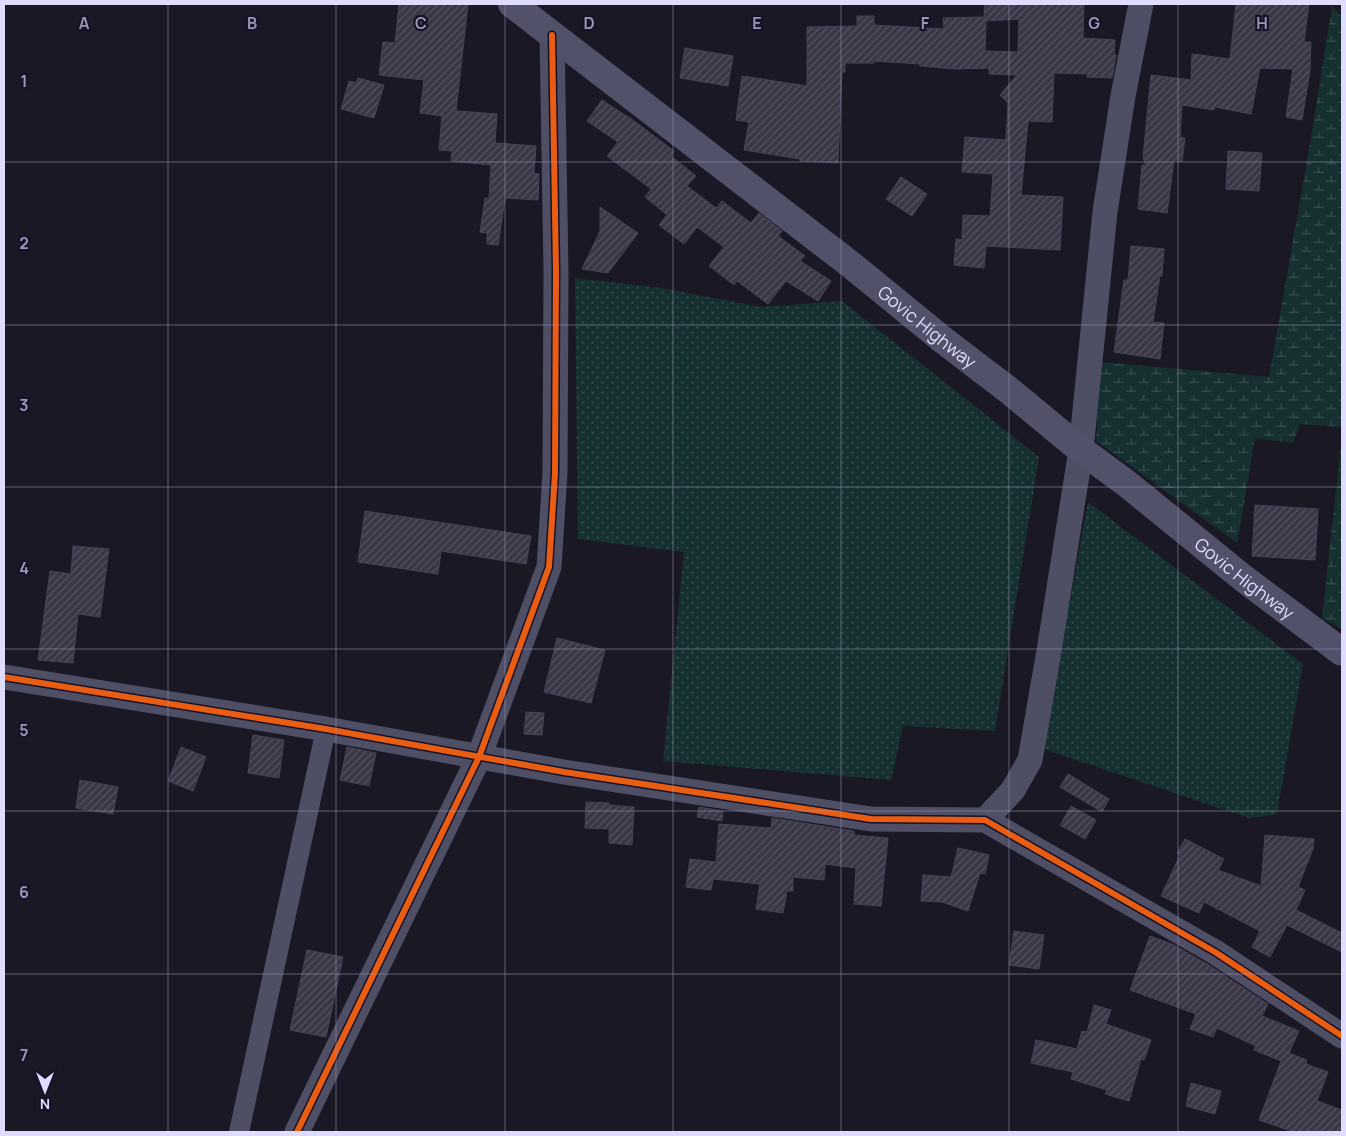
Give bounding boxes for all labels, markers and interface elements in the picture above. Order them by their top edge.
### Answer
text: A [79,12,90,34]
text: B [247,12,257,34]
text: C [415,12,427,34]
text: D [583,12,595,34]
text: E [752,12,762,34]
text: F [921,12,930,34]
text: G [1088,12,1100,34]
text: H [1256,12,1268,34]
text: 1 [20,70,28,92]
text: 2 [19,232,29,254]
street label: Govic Highway [873,280,982,374]
text: 3 [19,394,29,416]
street label: Govic Highway [1190,532,1300,625]
text: 4 [19,557,29,579]
text: 5 [19,719,29,741]
text: 6 [19,881,29,903]
text: 7 [20,1044,28,1066]
north arrow [20,1066,70,1116]
text: N [40,1095,50,1114]

